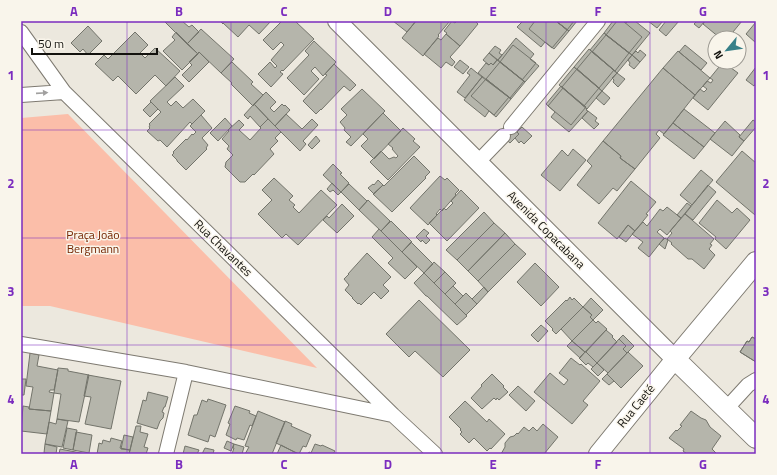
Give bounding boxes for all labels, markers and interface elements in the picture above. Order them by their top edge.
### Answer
text: A [70,1,78,21]
text: B [175,1,183,21]
text: C [280,1,288,21]
text: D [384,1,392,21]
text: E [489,1,497,21]
text: F [595,1,602,21]
text: G [699,1,707,21]
scale bar [32,30,157,56]
north arrow [707,30,747,70]
text: 50 m [38,34,64,53]
text: N [709,48,727,62]
text: 1 [7,65,15,85]
text: 1 [762,65,770,85]
one-way arrow [36,90,48,97]
text: 2 [7,173,15,193]
text: 2 [762,173,770,193]
street label: Avenida Copacabana [503,186,590,273]
street label: Rua Chavantes [190,215,257,281]
park label: Praça João Bergmann [66,225,120,258]
text: 3 [7,281,15,301]
text: 3 [762,281,770,301]
street label: Rua Caeté [612,380,659,432]
text: 4 [7,389,15,409]
text: 4 [762,389,770,409]
text: A [70,454,78,474]
text: B [175,454,183,474]
text: C [280,454,288,474]
text: D [384,454,392,474]
text: E [489,454,497,474]
text: F [595,454,602,474]
text: G [699,454,707,474]

